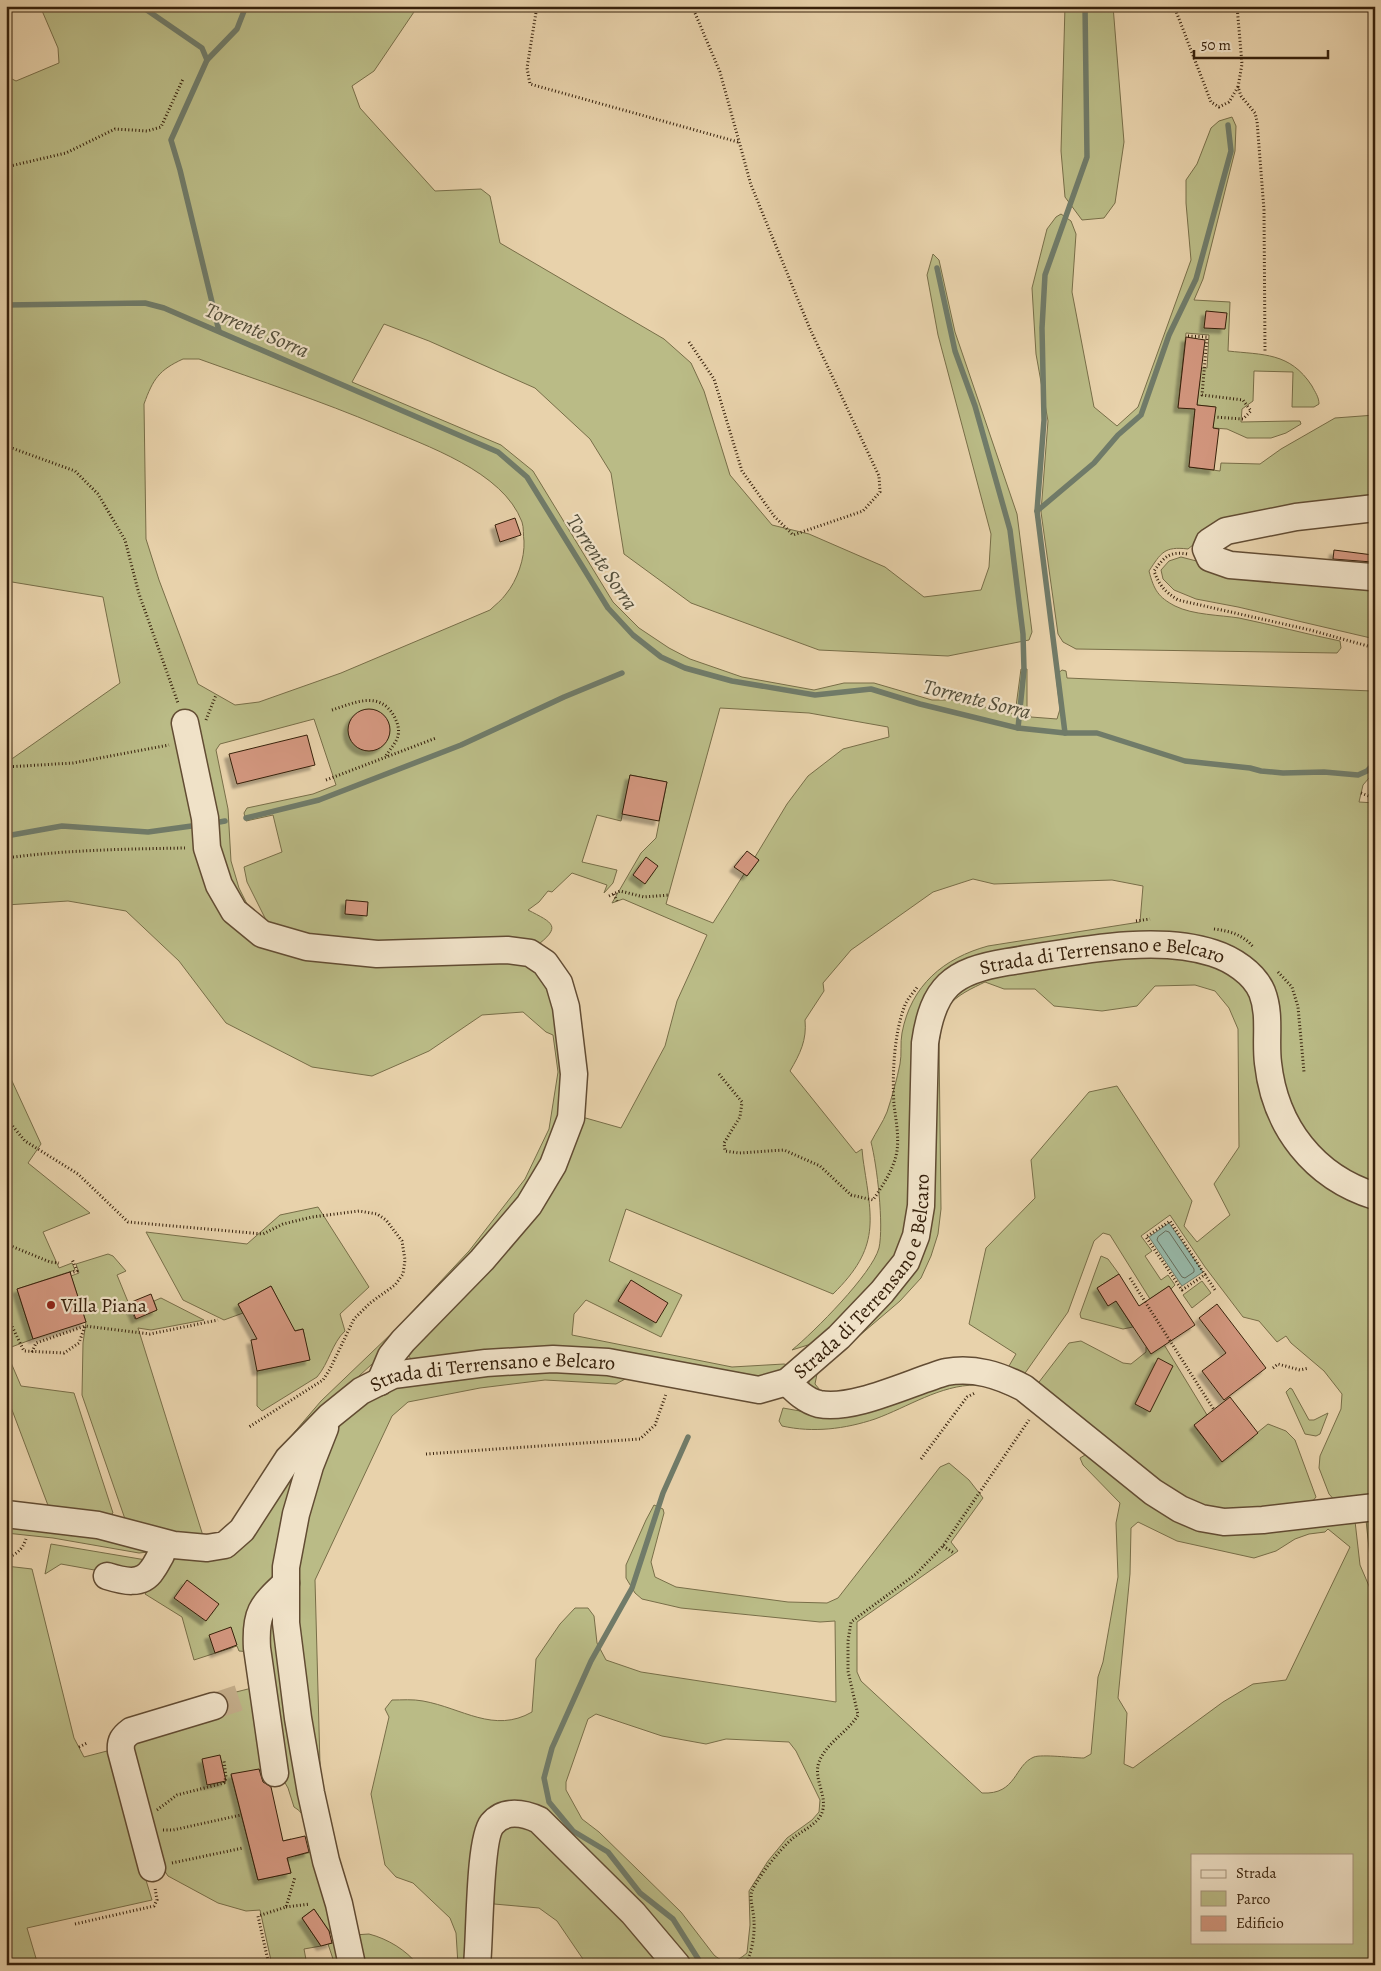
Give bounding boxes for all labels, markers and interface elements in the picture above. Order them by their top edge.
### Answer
scale bar [1194,28,1327,60]
text: 50 m [1201,35,1231,55]
water label: Torrente Sorra [201,296,313,365]
water label: Torrente Sorra [560,509,645,616]
water label: Torrente Sorra [920,672,1034,726]
street label: Strada di Terrensano e Belcaro [976,931,1229,981]
street label: Strada di Terrensano e Belcaro [787,1174,936,1385]
place label: Villa Piana [60,1292,148,1319]
marker: Villa Piana [45,1299,57,1311]
street label: Strada di Terrensano e Belcaro [365,1346,618,1399]
legend [1191,1854,1354,1944]
text: Strada [1236,1863,1277,1883]
text: Parco [1236,1889,1270,1909]
text: Edificio [1236,1913,1284,1933]

